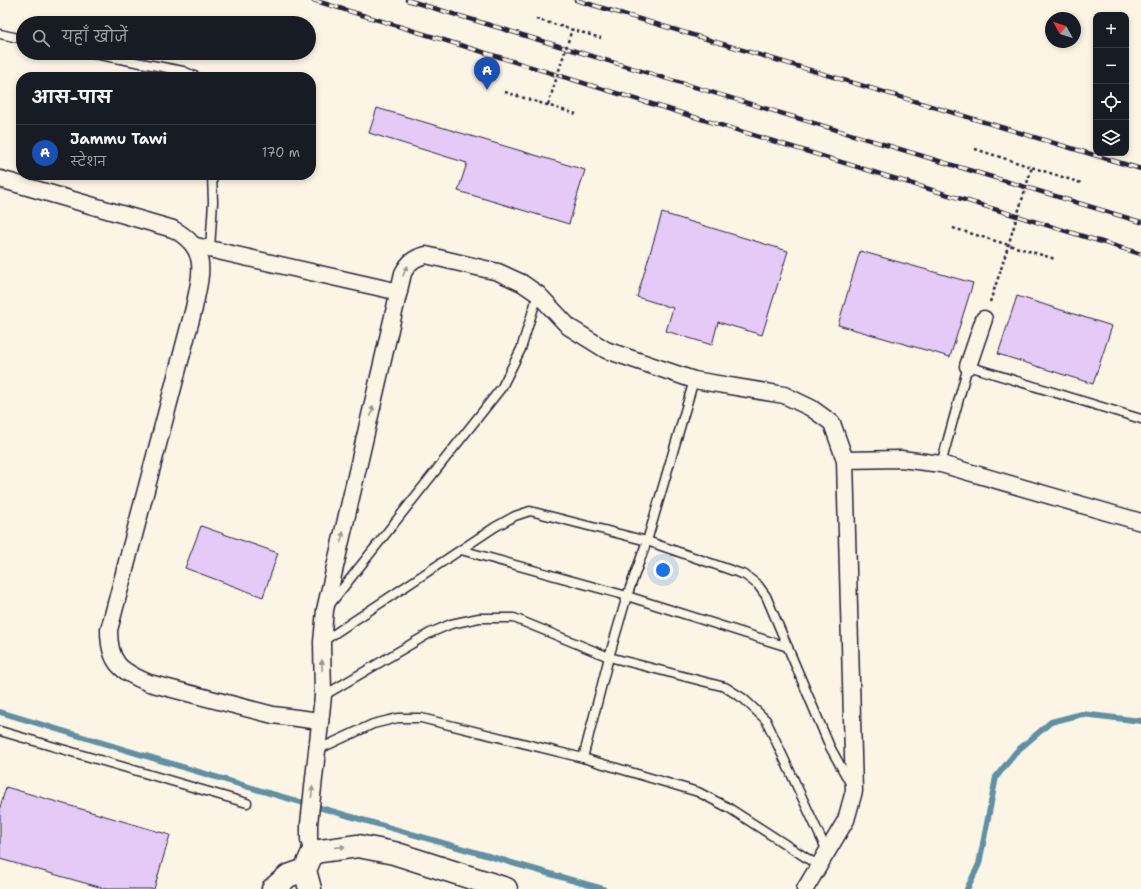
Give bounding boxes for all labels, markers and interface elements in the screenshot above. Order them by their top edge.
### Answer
north arrow [1045,12,1081,48]
map controls [1093,12,1129,156]
button: + [1093,12,1129,48]
search box [16,16,316,60]
icon: search [30,27,52,49]
text: यहाँ खोजें [62,27,128,47]
button: − [1093,48,1129,84]
pin: A [474,57,500,90]
button: locate [1093,84,1129,120]
text: आस-पास [32,86,112,108]
button: layers [1093,120,1129,156]
text: Jammu Tawi [70,129,167,149]
text: A [40,144,50,161]
text: 170 m [262,144,300,161]
text: स्टेशन [70,153,106,170]
one-way arrow [402,265,409,277]
one-way arrow [369,405,375,417]
one-way arrow [339,531,345,543]
your location [653,560,673,580]
one-way arrow [319,658,325,671]
one-way arrow [309,786,315,798]
one-way arrow [334,844,346,851]

